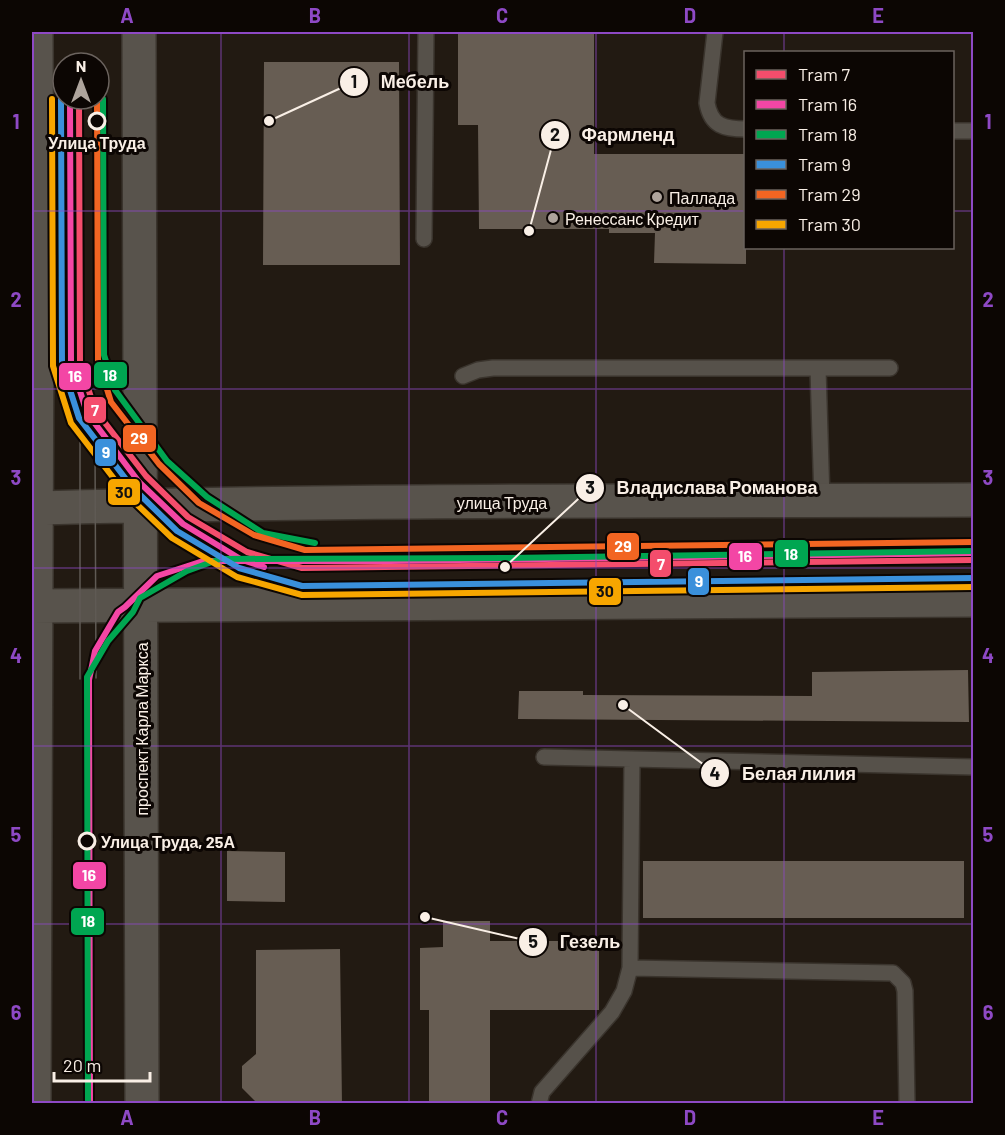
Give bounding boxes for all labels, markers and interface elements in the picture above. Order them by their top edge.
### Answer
text: A [120,3,134,27]
text: B [309,3,321,27]
text: C [496,3,508,27]
text: D [684,3,696,27]
text: E [872,3,884,27]
north arrow [51,51,111,111]
legend [744,51,954,249]
text: N [76,56,86,75]
text: Tram 7 [798,63,850,85]
callout: Мебель [339,64,462,100]
text: 1 [351,70,357,92]
text: Мебель [381,70,449,92]
text: Tram 16 [798,93,857,115]
text: 1 [12,109,20,133]
text: 1 [984,109,992,133]
marker: Улица Труда [88,112,106,130]
callout: Фармленд [540,117,687,153]
text: 2 [550,123,560,145]
text: Фармленд [582,123,675,145]
text: Tram 18 [798,123,857,145]
place label: Улица Труда [48,133,146,152]
text: Tram 9 [798,153,851,175]
text: Tram 29 [798,183,861,205]
place label: Паллада [669,188,735,207]
marker: Паллада [650,190,664,204]
place label: Ренессанс Кредит [565,209,700,228]
marker: Ренессанс Кредит [546,211,560,225]
text: Tram 30 [798,213,861,235]
text: 2 [10,287,22,311]
text: 2 [982,287,994,311]
line badge: 18 [93,361,128,389]
line badge: 16 [58,362,92,391]
text: 18 [103,365,117,384]
text: 16 [68,366,83,385]
line badge: 7 [83,396,107,424]
text: 7 [91,400,99,419]
line badge: 29 [122,424,157,453]
text: 29 [130,428,148,447]
line badge: 9 [94,438,117,467]
text: 9 [102,442,110,461]
text: 3 [11,465,21,489]
text: 3 [983,465,993,489]
callout: Владислава Романова [575,470,830,506]
text: 3 [585,476,595,498]
text: Владислава Романова [617,476,818,498]
line badge: 30 [107,478,141,506]
text: 30 [115,482,133,501]
street label: улица Труда [457,493,547,512]
line badge: 29 [606,532,640,561]
text: 29 [614,536,632,555]
line badge: 18 [774,539,809,568]
line badge: 16 [728,542,763,571]
text: 18 [784,544,798,563]
text: 16 [738,546,753,565]
line badge: 7 [649,549,672,578]
text: 7 [657,554,665,573]
line badge: 9 [687,567,710,596]
text: 9 [695,571,703,590]
line badge: 30 [588,577,622,606]
text: 30 [596,581,614,600]
street label: проспект Карла Маркса [132,642,151,816]
text: 4 [10,643,22,667]
text: 4 [982,643,994,667]
callout: Белая лилия [700,755,868,791]
text: 4 [710,762,721,784]
text: Белая лилия [742,762,856,784]
text: 5 [11,822,22,846]
text: 5 [983,822,994,846]
marker: Улица Труда, 25А [78,832,96,850]
place label: Улица Труда, 25А [101,832,235,851]
line badge: 16 [72,861,107,890]
text: 16 [82,865,97,884]
line badge: 18 [70,907,105,936]
text: 18 [81,911,95,930]
callout: Гезель [518,924,633,960]
text: 5 [528,930,538,952]
text: Гезель [560,930,620,952]
text: 6 [11,1000,22,1024]
text: 6 [983,1000,994,1024]
scale bar [54,1045,150,1083]
text: 20 m [63,1054,101,1076]
text: A [120,1105,134,1129]
text: B [309,1105,321,1129]
text: C [496,1105,508,1129]
text: D [684,1105,696,1129]
text: E [872,1105,884,1129]

